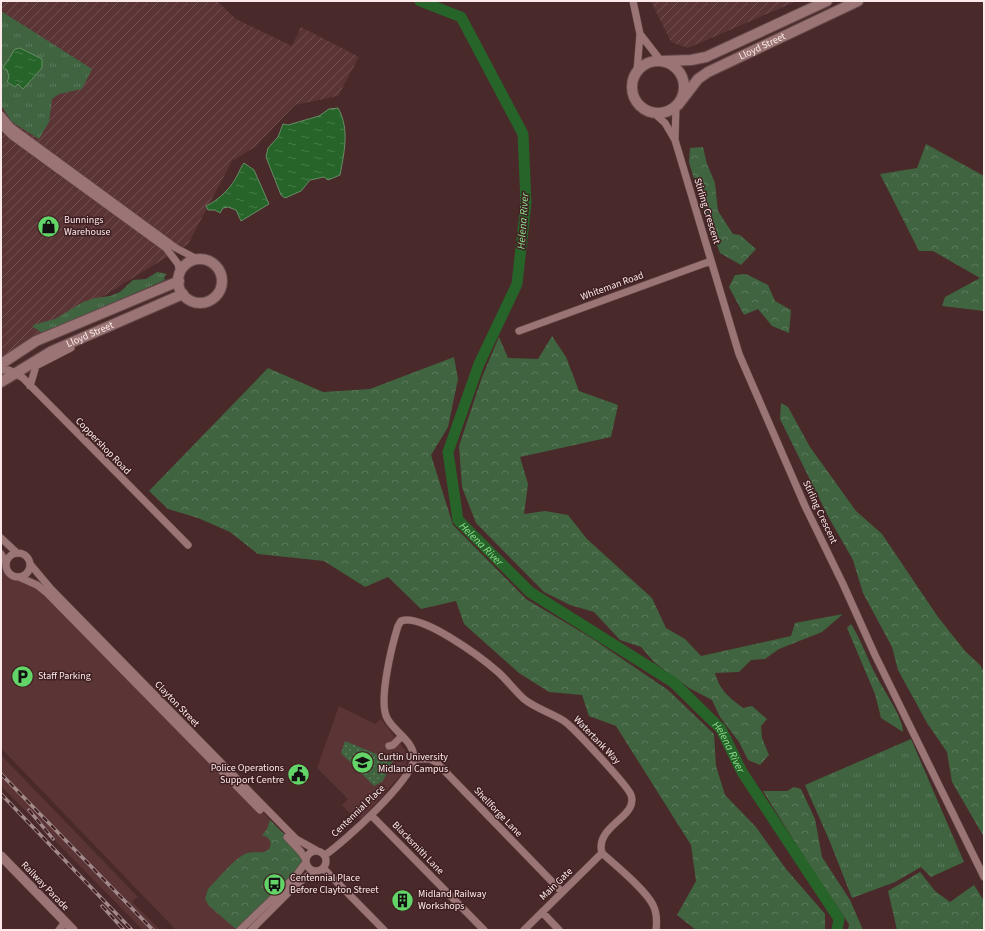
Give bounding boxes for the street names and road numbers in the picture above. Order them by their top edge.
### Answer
street label: Lloyd Street [737,29,788,63]
street label: Stirling Crescent [690,176,724,246]
street label: Whiteman Road [578,268,646,304]
street label: Lloyd Street [64,318,116,351]
street label: Coppershop Road [72,414,134,478]
street label: Stirling Crescent [799,478,841,546]
street label: Clayton Street [151,678,203,731]
street label: Watertank Way [570,713,624,768]
street label: Centennial Place [328,782,388,840]
street label: Shellforge Lane [471,784,526,840]
street label: Blacksmith Lane [389,818,447,878]
street label: Railway Parade [18,858,72,914]
street label: Main Gate [536,865,576,903]

